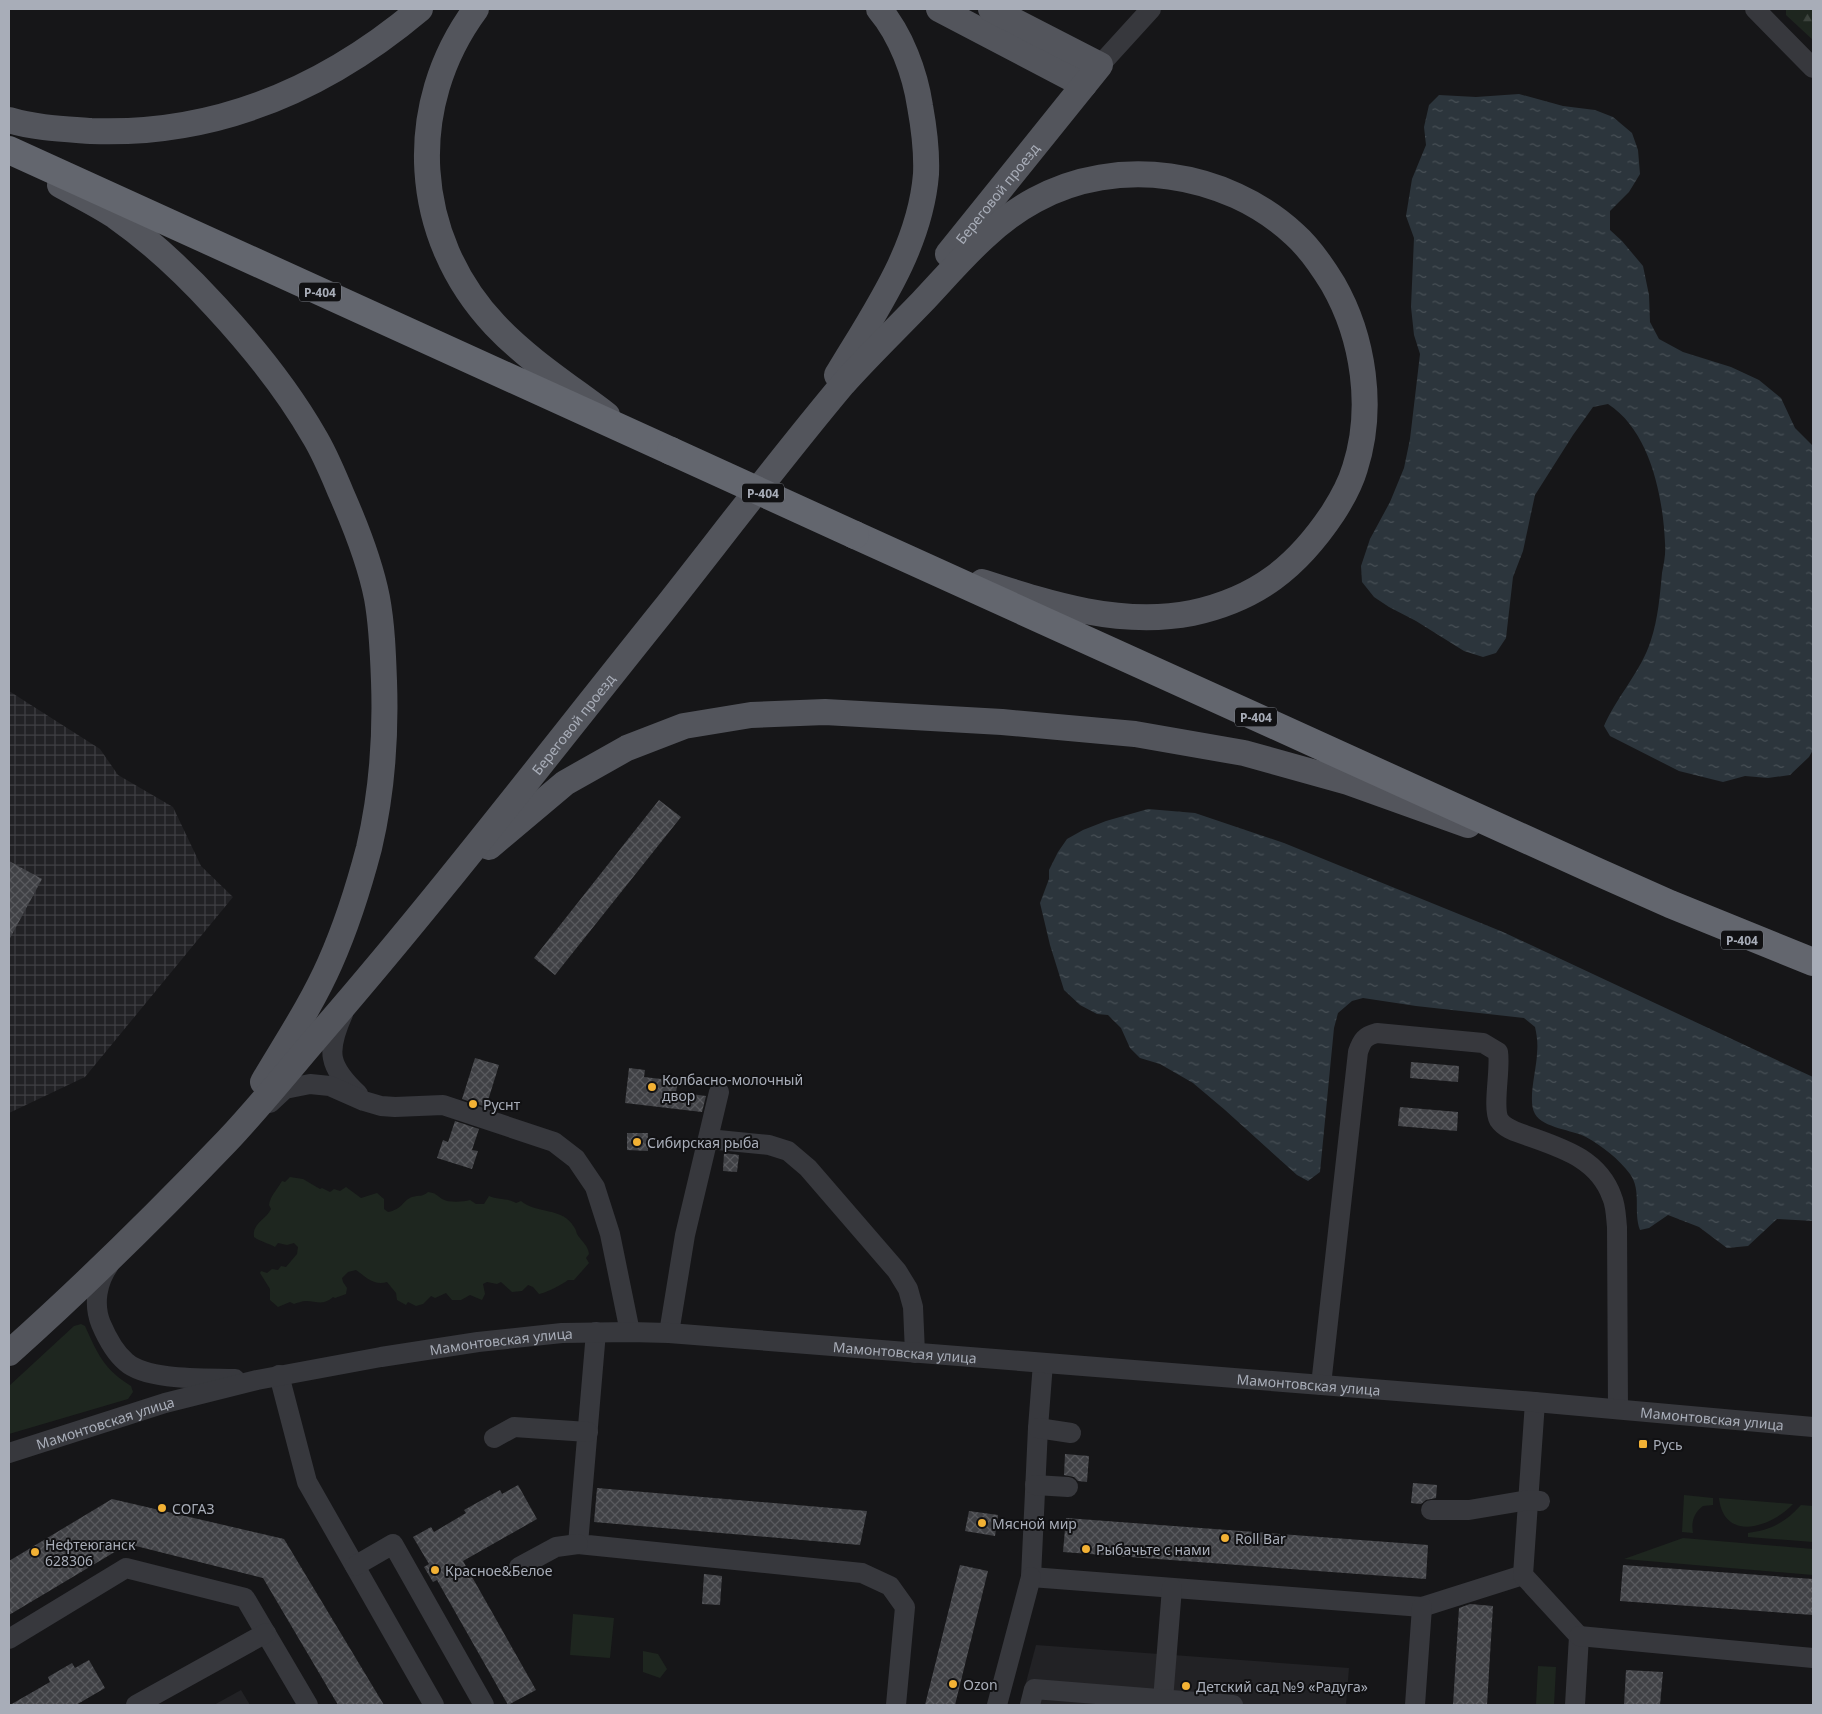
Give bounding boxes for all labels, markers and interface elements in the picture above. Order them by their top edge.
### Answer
street label: Береговой проезд [951,139,1043,247]
road number: Р-404 [299,282,341,302]
road number: Р-404 [742,483,784,502]
street label: Береговой проезд [527,669,619,778]
road number: Р-404 [1235,708,1277,726]
road number: Р-404 [1721,930,1763,950]
place label: Колбасно-молочный двор [662,1070,803,1105]
marker: Колбасно-молочный двор [646,1081,658,1093]
place label: Руснт [483,1095,521,1114]
marker: Руснт [467,1098,479,1110]
place label: Сибирская рыба [647,1133,759,1152]
marker: Сибирская рыба [631,1136,643,1148]
street label: Мамонтовская улица [428,1323,573,1359]
street label: Мамонтовская улица [832,1337,977,1367]
street label: Мамонтовская улица [1236,1369,1381,1399]
street label: Мамонтовская улица [34,1392,176,1453]
street label: Мамонтовская улица [1639,1402,1785,1434]
place label: Русь [1653,1435,1683,1454]
marker: Русь [1637,1438,1649,1450]
place label: СОГАЗ [172,1499,215,1518]
marker: СОГАЗ [156,1502,168,1514]
place label: Мясной мир [992,1514,1077,1533]
marker: Мясной мир [976,1517,988,1529]
place label: Roll Bar [1235,1529,1286,1548]
marker: Roll Bar [1219,1532,1231,1544]
place label: Нефтеюганск 628306 [45,1535,136,1570]
place label: Рыбачьте с нами [1096,1540,1210,1559]
marker: Рыбачьте с нами [1080,1543,1092,1555]
marker: Нефтеюганск 628306 [29,1546,41,1558]
place label: Красное&Белое [445,1561,553,1580]
marker: Красное&Белое [429,1564,441,1576]
place label: Ozon [963,1675,998,1694]
place label: Детский сад №9 «Радуга» [1196,1677,1368,1696]
marker: Ozon [947,1678,959,1690]
marker: Детский сад №9 «Радуга» [1180,1680,1192,1692]

